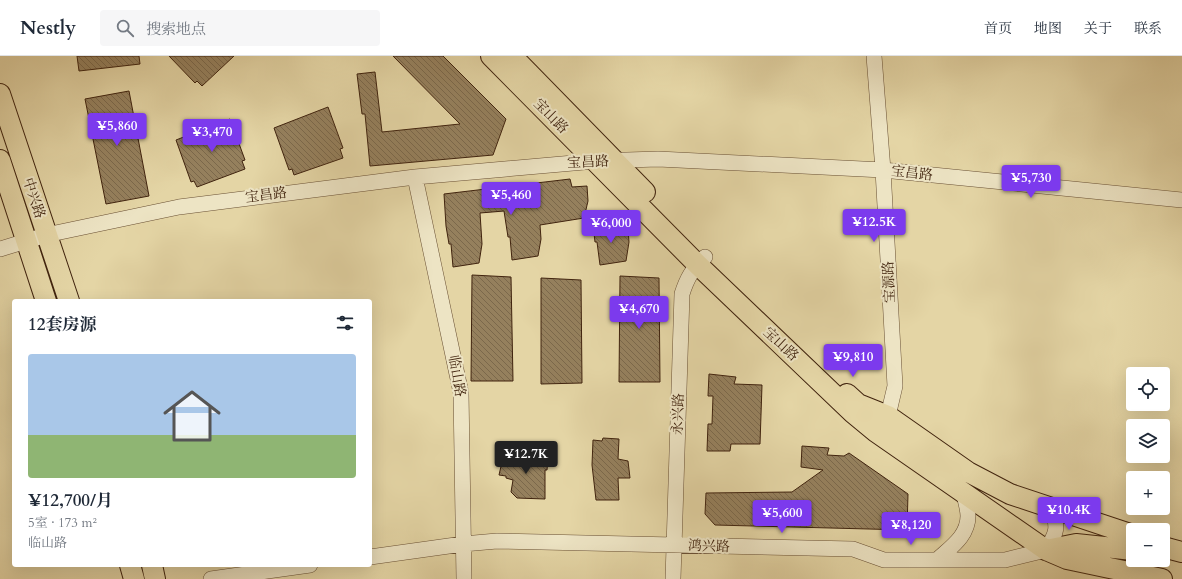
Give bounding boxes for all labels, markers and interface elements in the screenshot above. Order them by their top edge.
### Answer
search box [100,10,380,46]
text: Nestly [20,15,76,41]
icon: search [114,17,136,39]
text: 搜索地点 [146,19,206,39]
text: 首页 [984,19,1012,38]
text: 地图 [1034,19,1062,38]
text: 关于 [1084,19,1112,38]
text: 联系 [1134,19,1162,38]
street label: 宝山路 [529,94,573,138]
pin: ¥5,860 [84,113,150,147]
text: ¥5,860 [97,117,137,135]
pin: ¥3,470 [179,119,245,153]
text: ¥3,470 [192,123,232,141]
street label: 宝昌路 [567,151,609,173]
street label: 宝昌路 [890,161,934,185]
pin: ¥5,730 [998,165,1064,199]
text: ¥5,730 [1011,169,1051,187]
street label: 中兴路 [18,175,50,221]
pin: ¥5,460 [478,182,544,216]
street label: 宝昌路 [244,183,288,207]
text: ¥5,460 [491,186,531,204]
pin: ¥12.5K [841,209,907,243]
pin: ¥6,000 [578,210,644,244]
text: ¥12.5K [852,213,896,231]
text: ¥6,000 [591,214,631,232]
street label: 宝源路 [878,261,900,303]
pin: ¥4,670 [606,296,672,330]
text: ¥4,670 [619,300,659,318]
icon: filters [334,312,356,334]
text: 12套房源 [28,313,96,336]
street label: 宝山路 [759,323,803,365]
pin: ¥9,810 [820,344,886,378]
text: ¥9,810 [833,348,873,366]
street label: 临山路 [444,354,470,398]
map controls [1126,367,1170,567]
button: locate [1126,367,1170,411]
icon: home [156,380,228,452]
street label: 永兴路 [668,393,688,435]
button: layers [1126,419,1170,463]
pin: ¥12.7K [493,441,559,475]
text: ¥12.7K [504,445,548,463]
button: + [1126,471,1170,515]
text: ¥12,700/月 [28,489,113,512]
pin: ¥10.4K [1036,497,1102,531]
pin: ¥5,600 [749,500,815,534]
text: ¥10.4K [1047,501,1091,519]
text: ¥5,600 [762,504,802,522]
pin: ¥8,120 [878,512,944,546]
text: 5室 · 173 m² [28,514,97,532]
text: ¥8,120 [891,516,931,534]
button: − [1126,523,1170,567]
text: 临山路 [28,534,67,552]
street label: 鸿兴路 [688,536,730,556]

